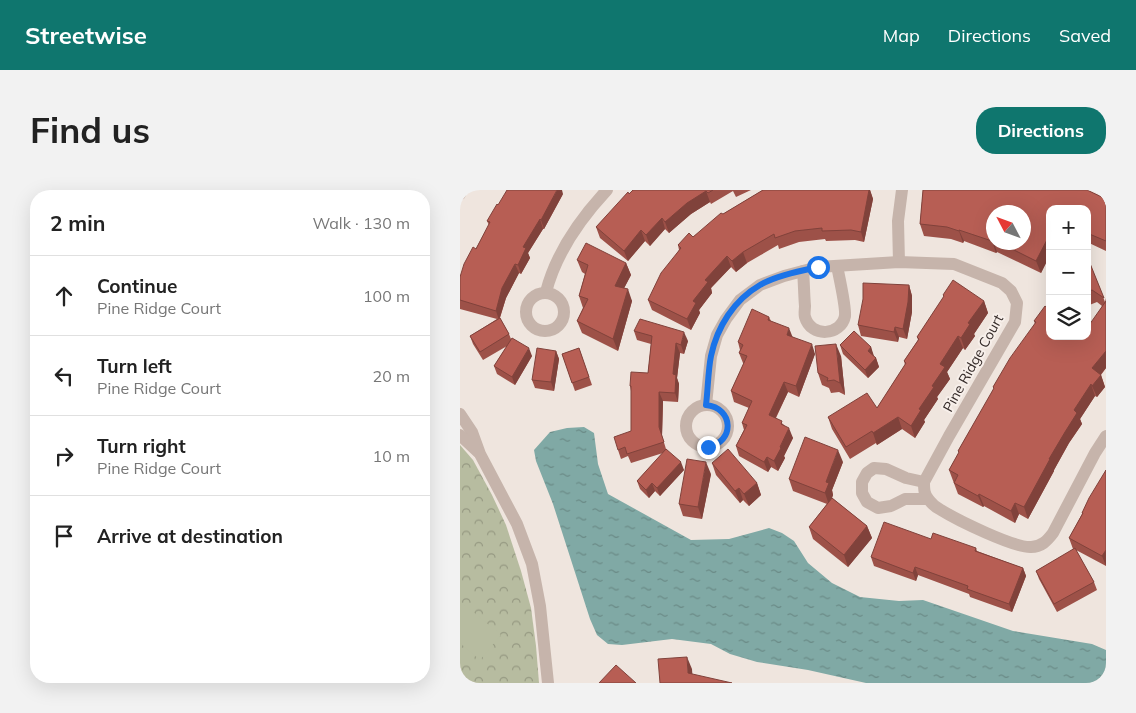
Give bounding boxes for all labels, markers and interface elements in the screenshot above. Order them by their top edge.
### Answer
text: Streetwise [25,20,147,50]
text: Map [883,24,920,47]
text: Directions [948,24,1031,47]
text: Saved [1059,24,1111,47]
button: Directions [976,107,1106,154]
text: Find us [30,108,150,152]
north arrow [986,205,1031,250]
map controls [1046,205,1091,340]
button: + [1046,205,1091,250]
text: 2 min [50,210,105,236]
text: Walk · 130 m [312,213,410,233]
button: − [1046,250,1091,295]
route start [807,256,830,279]
text: Continue [97,274,177,298]
icon: ahead [50,282,78,310]
text: 100 m [363,286,410,306]
button: layers [1046,295,1091,340]
text: Pine Ridge Court [97,298,221,318]
street label: Pine Ridge Court [939,311,1007,415]
text: Turn left [97,354,172,378]
icon: left [50,362,78,390]
text: 20 m [373,366,410,386]
text: Pine Ridge Court [97,378,221,398]
text: Turn right [97,434,186,458]
route end [697,436,720,459]
icon: right [50,442,78,470]
text: 10 m [373,446,410,466]
text: Pine Ridge Court [97,458,221,478]
icon: arrive [50,522,78,550]
text: Arrive at destination [97,524,283,548]

